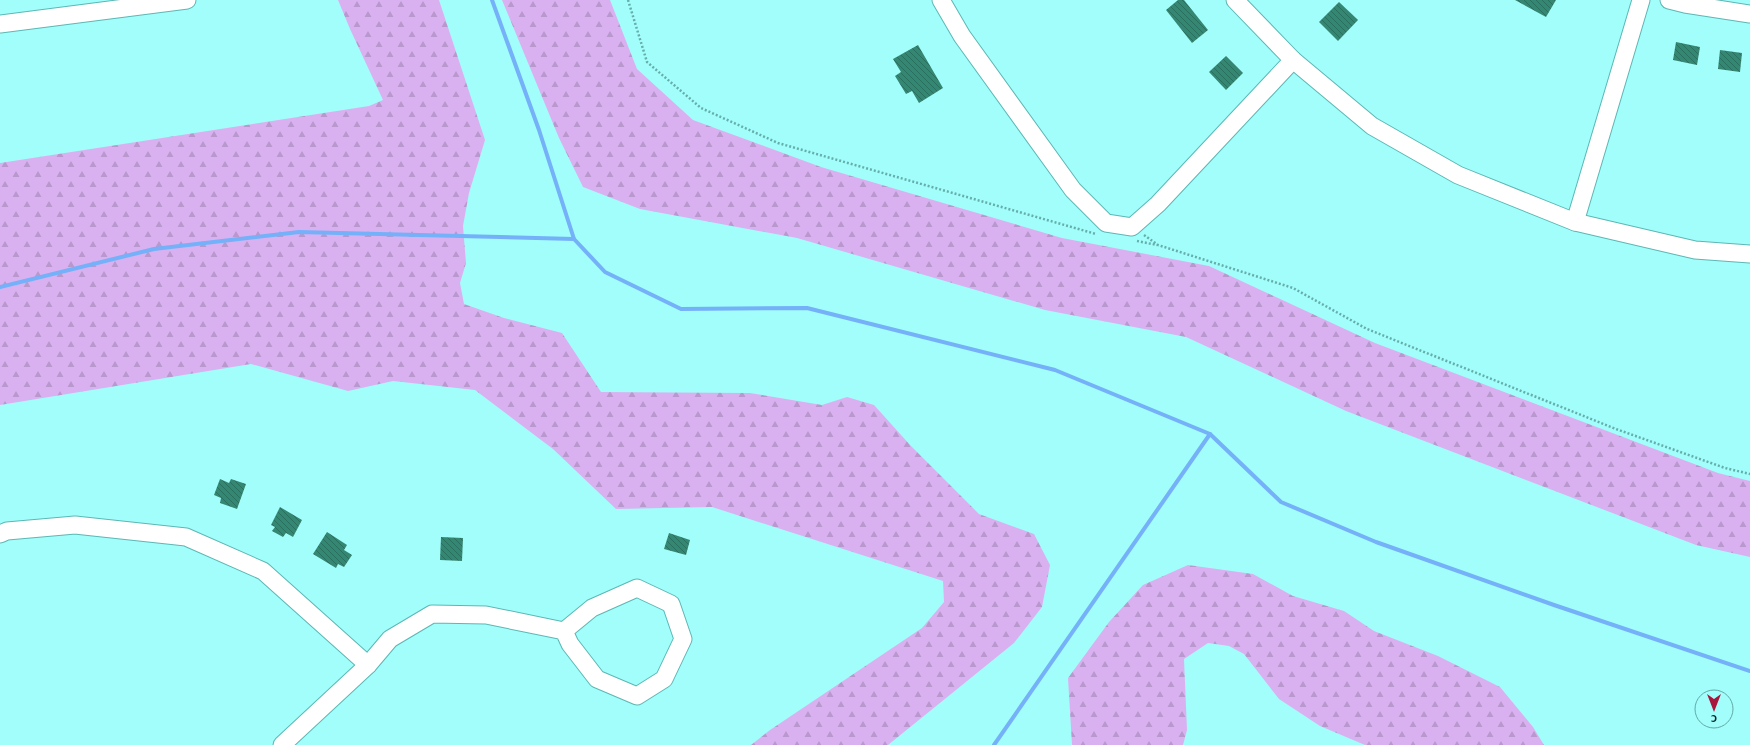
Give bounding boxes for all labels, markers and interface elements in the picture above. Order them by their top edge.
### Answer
north arrow [1694,689,1734,729]
text: С [1711,713,1717,724]

